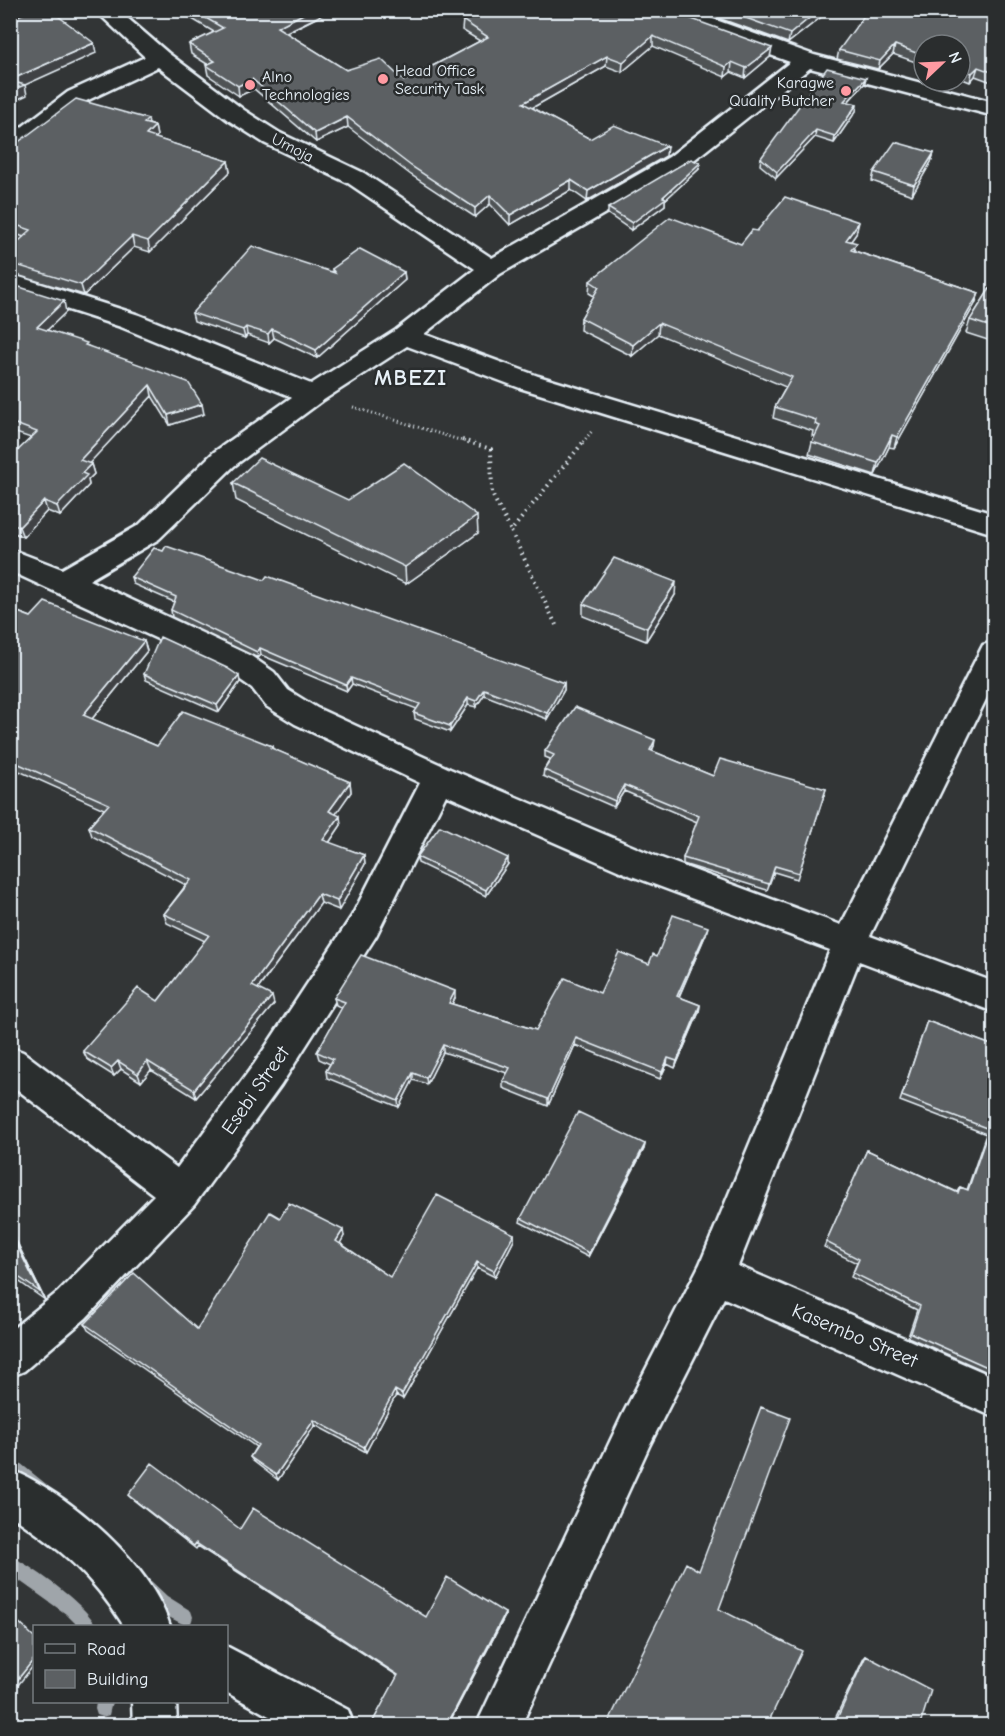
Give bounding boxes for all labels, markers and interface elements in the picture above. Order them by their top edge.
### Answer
north arrow [912,33,972,93]
text: N [945,49,965,66]
place label: Head Office Security Task [395,62,485,98]
place label: Alno Technologies [262,68,350,104]
marker: Head Office Security Task [376,72,390,86]
place label: Karagwe Quality Butcher [729,74,835,110]
marker: Alno Technologies [243,78,257,92]
marker: Karagwe Quality Butcher [839,84,853,98]
street label: Umoja [269,130,317,166]
district label: MBEZI [374,365,448,391]
street label: Esebi Street [217,1041,295,1139]
street label: Kasembo Street [788,1299,922,1373]
legend [33,1625,228,1703]
text: Road [87,1639,126,1660]
text: Building [87,1669,149,1690]

